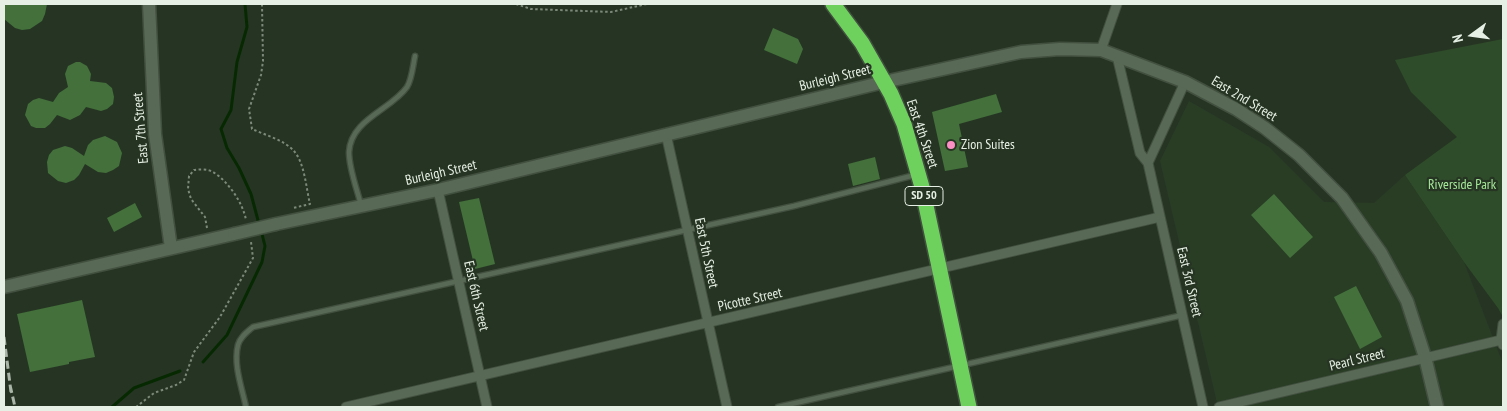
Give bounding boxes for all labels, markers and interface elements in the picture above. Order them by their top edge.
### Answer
north arrow [1447,10,1497,60]
text: N [1448,33,1467,44]
street label: Burleigh Street [798,61,872,95]
street label: East 2nd Street [1208,73,1280,125]
street label: East 7th Street [130,92,152,164]
street label: East 4th Street [902,98,942,170]
place label: Zion Suites [961,137,1015,153]
marker: Zion Suites [945,139,957,151]
street label: Burleigh Street [404,157,478,189]
park label: Riverside Park [1428,177,1496,193]
road number: SD 50 [905,187,943,206]
street label: East 5th Street [690,216,722,290]
street label: East 3rd Street [1173,245,1205,319]
street label: East 6th Street [460,259,492,333]
street label: Picotte Street [716,284,784,316]
street label: Pearl Street [1328,345,1386,375]

